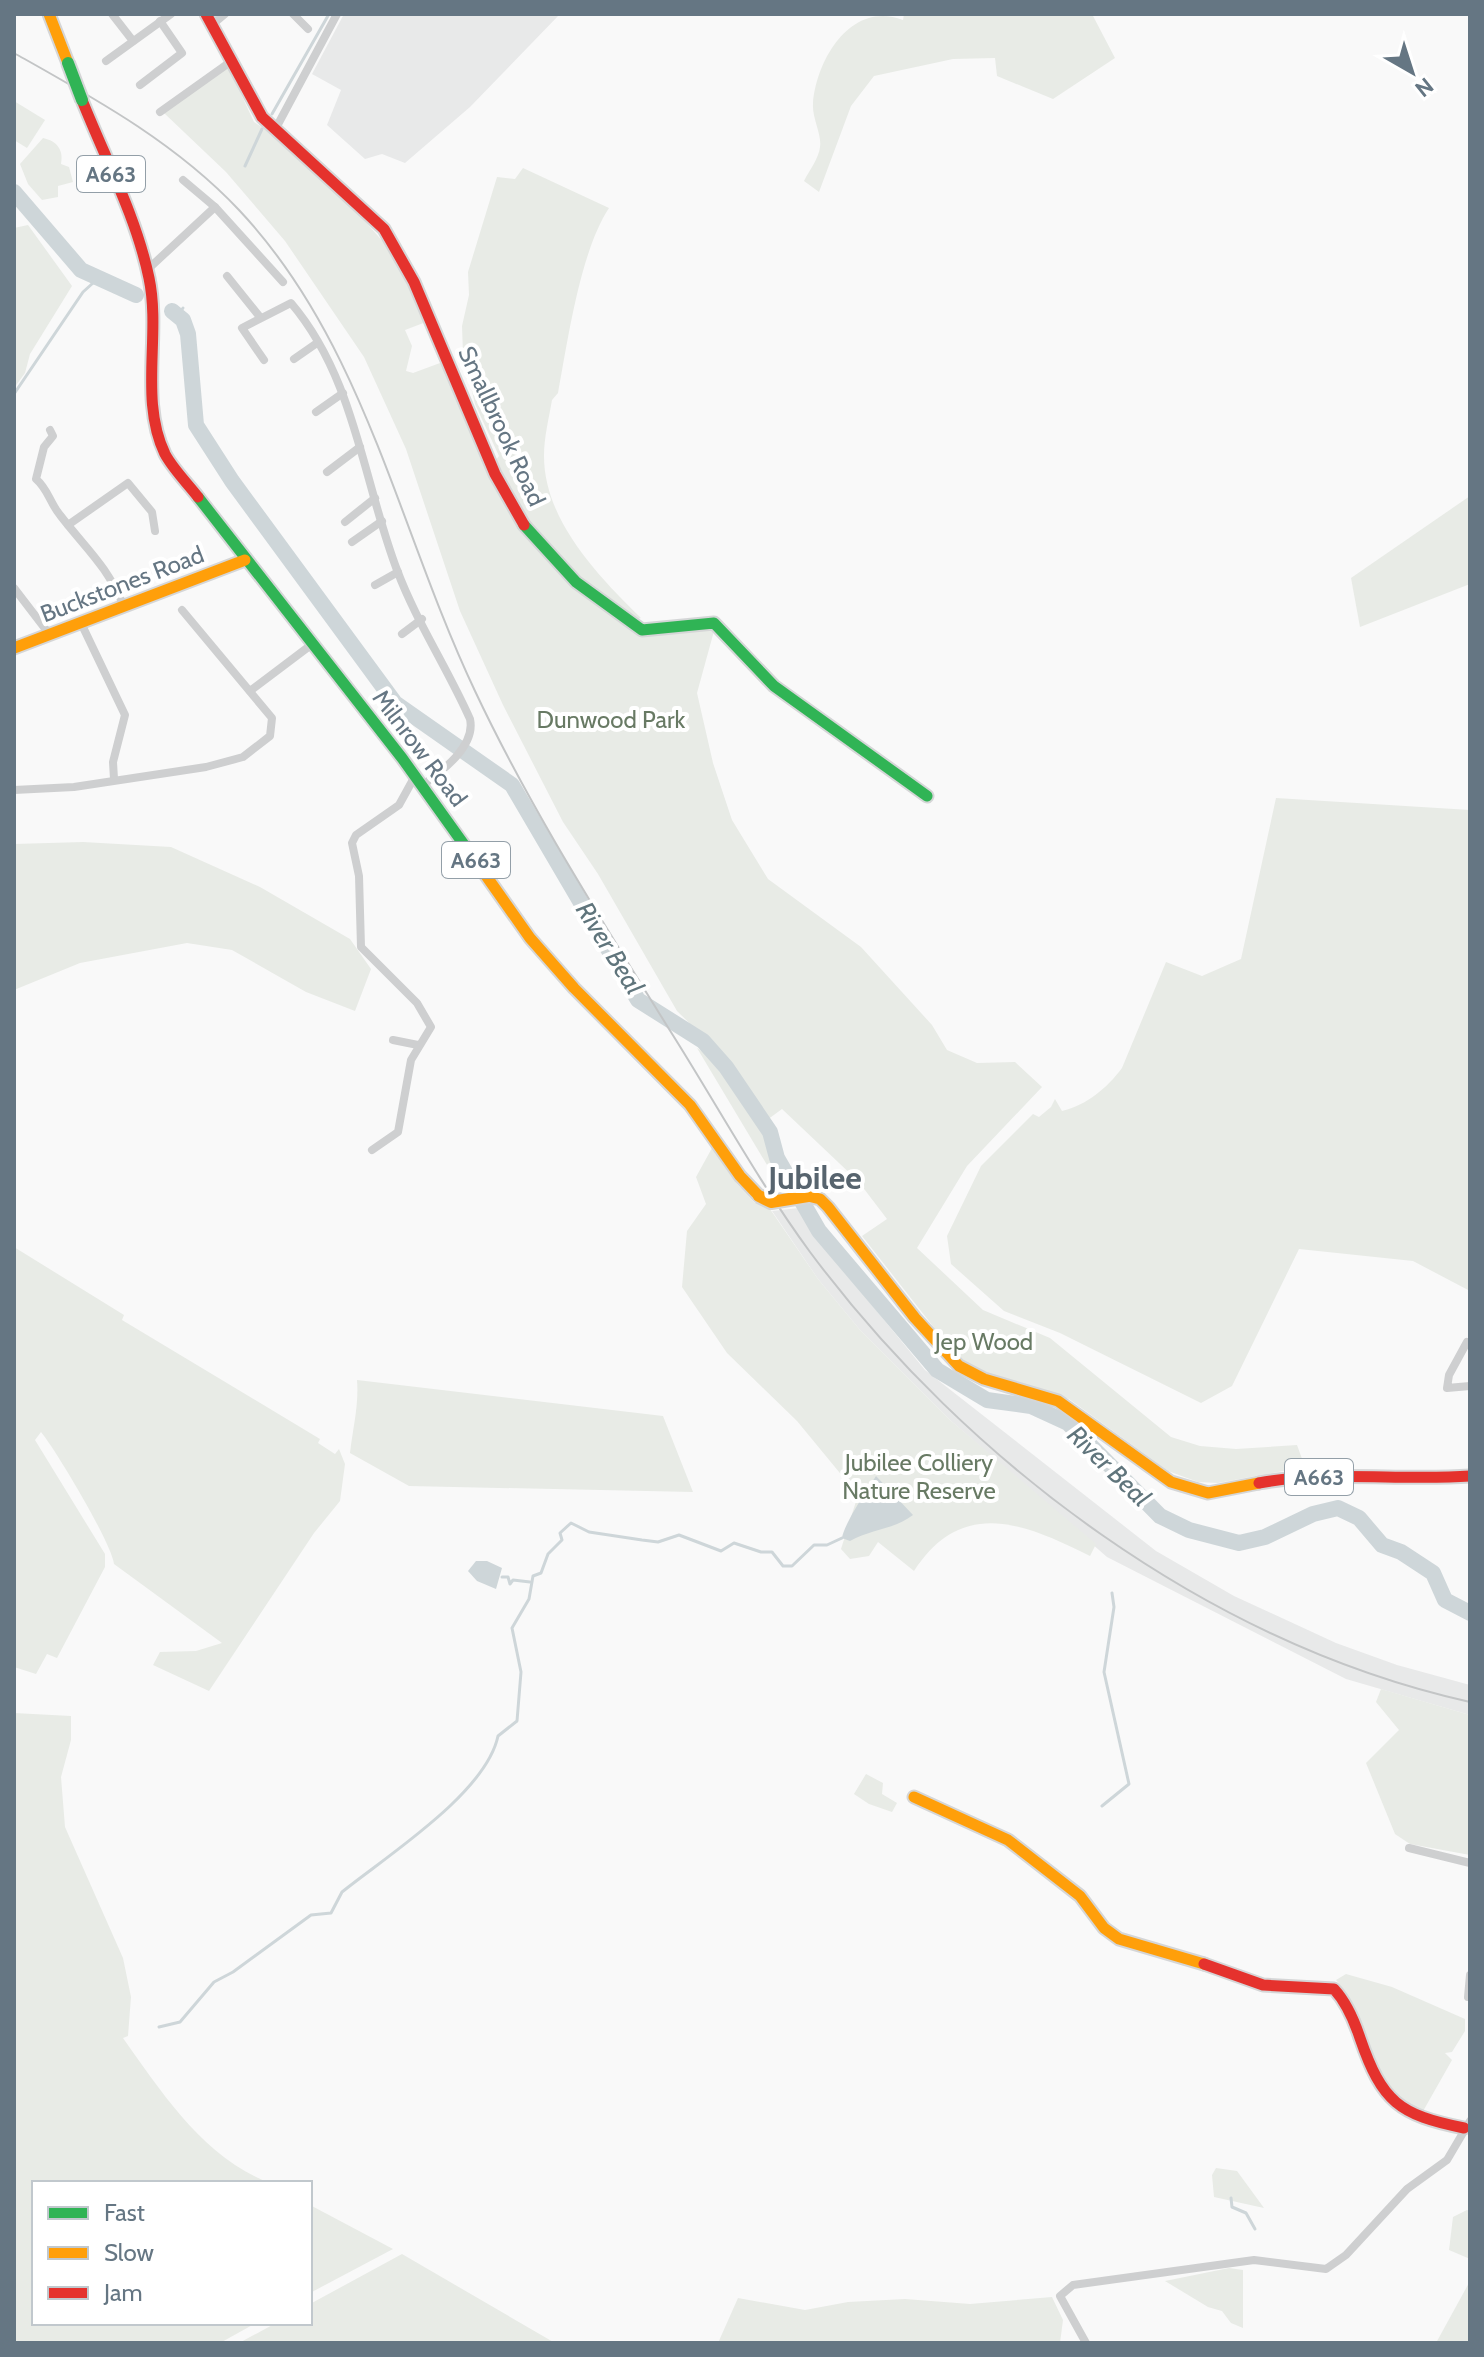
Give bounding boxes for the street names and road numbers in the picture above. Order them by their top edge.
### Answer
road number: A663 [77,156,145,192]
street label: Smallbrook Road [452,341,552,511]
street label: Buckstones Road [36,540,208,628]
street label: Milnrow Road [367,684,473,812]
road number: A663 [442,842,510,878]
road number: A663 [1285,1459,1353,1495]

